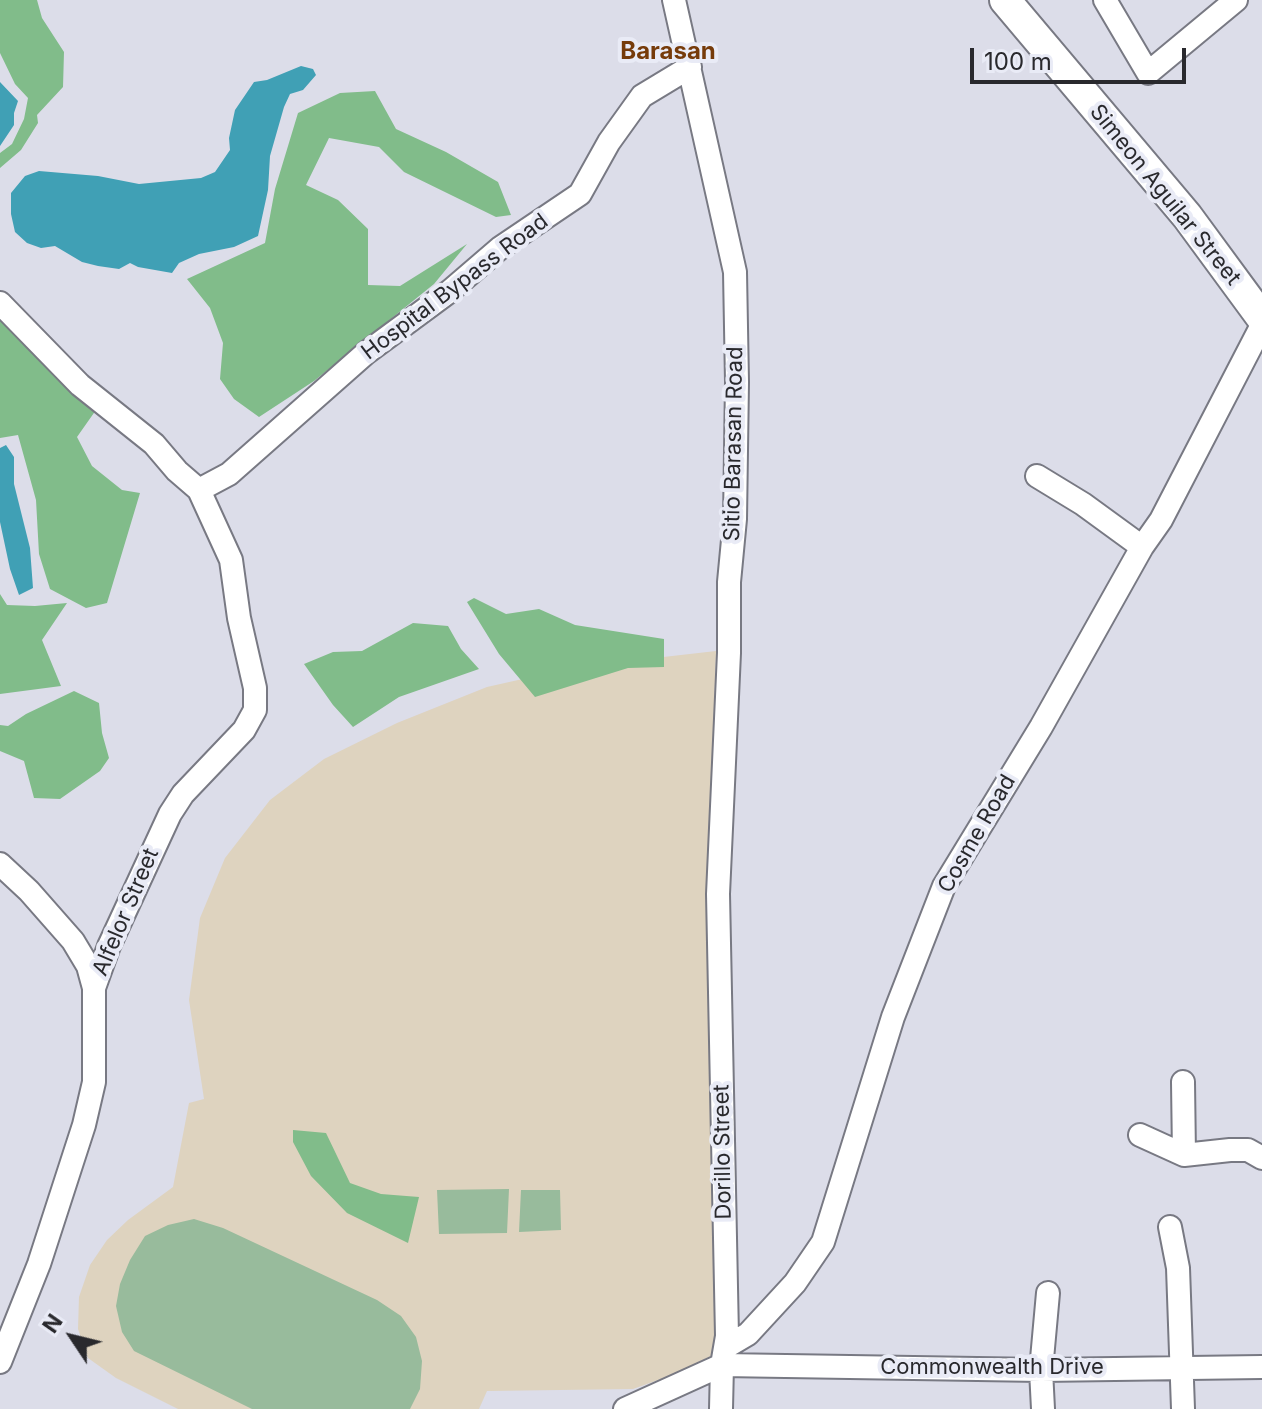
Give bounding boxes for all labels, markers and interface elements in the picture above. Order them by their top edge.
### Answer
scale bar [974,32,1190,82]
district label: Barasan [620,38,716,66]
text: 100 m [984,47,1052,76]
street label: Simeon Aguilar Street [1084,99,1246,291]
street label: Hospital Bypass Road [357,208,553,366]
street label: Sitio Barasan Road [719,346,749,542]
street label: Cosme Road [933,770,1021,898]
street label: Alfelor Street [87,844,165,980]
street label: Dorillo Street [709,1084,737,1220]
north arrow [32,1297,112,1377]
text: N [37,1309,68,1338]
street label: Commonwealth Drive [880,1354,1104,1380]

